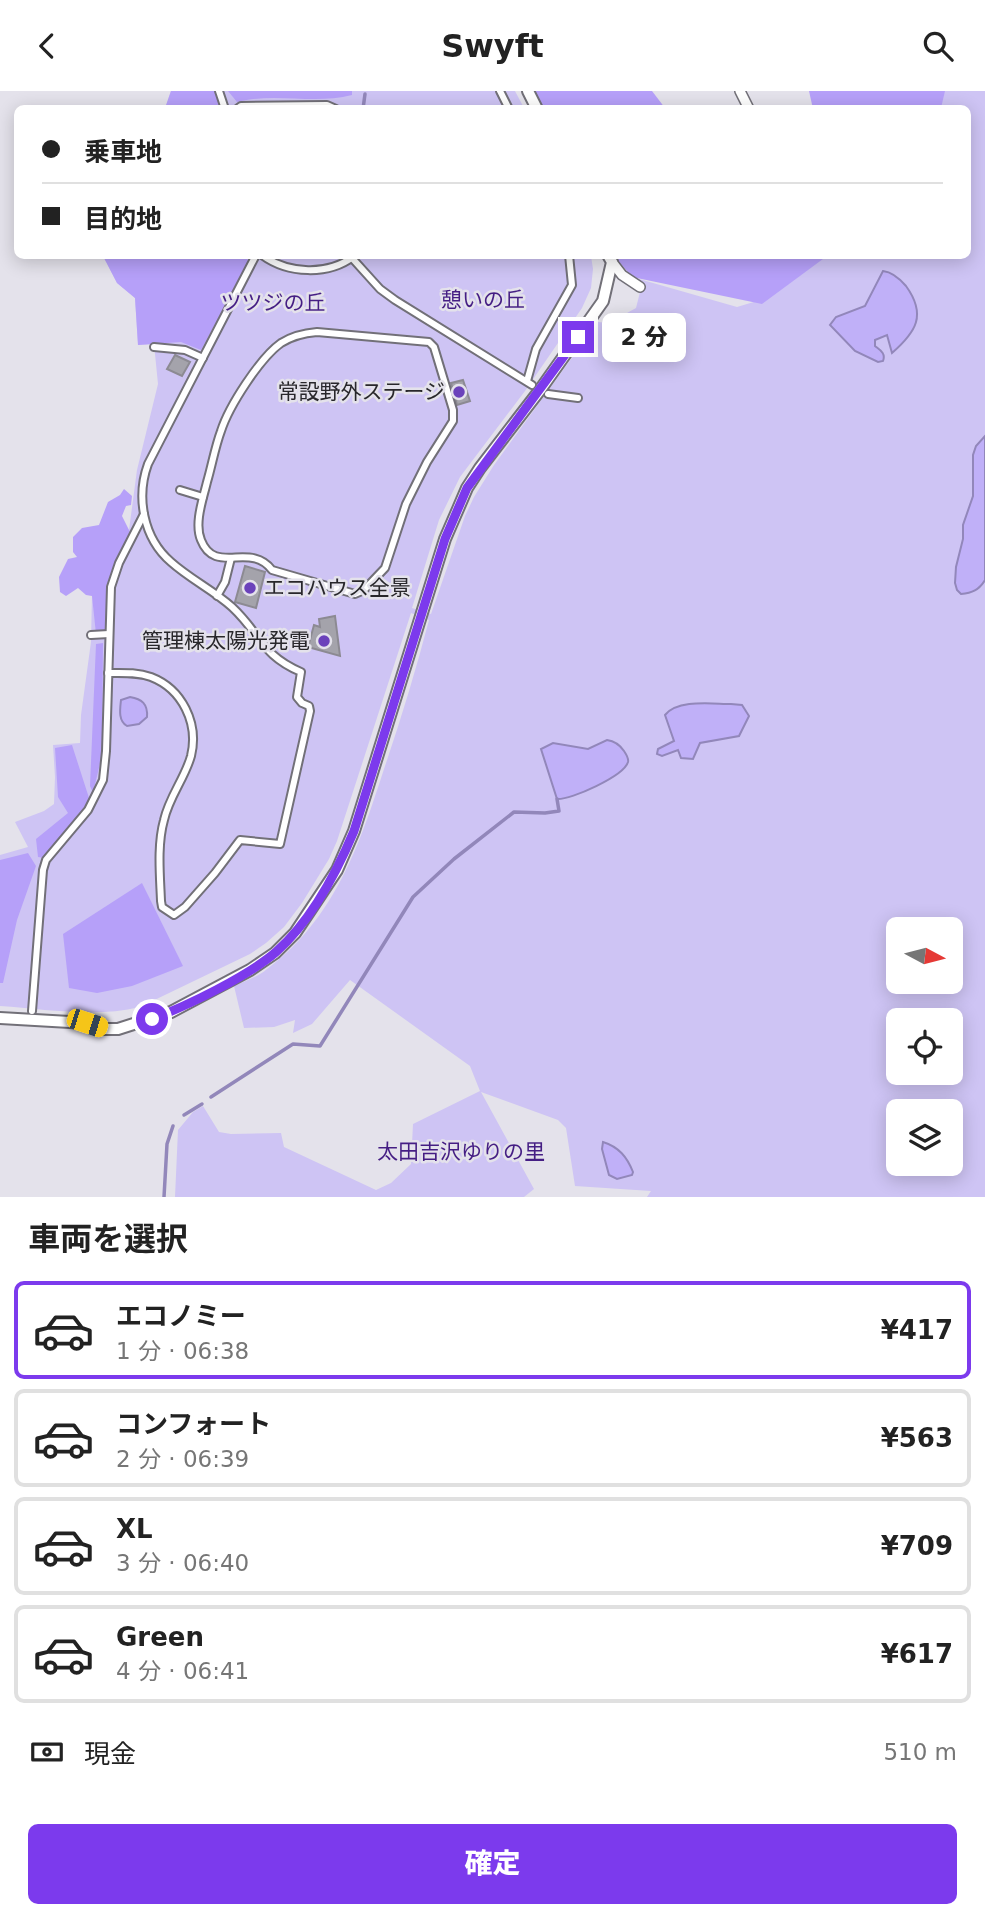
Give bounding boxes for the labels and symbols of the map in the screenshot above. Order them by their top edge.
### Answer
park label: 憩いの丘 [441,288,525,312]
park label: ツツジの丘 [221,291,326,315]
callout: 2 分 [602,313,686,361]
route end [562,321,594,353]
place label: 常設野外ステージ [277,380,445,404]
marker: 常設野外ステージ [451,384,467,400]
place label: エコハウス全景 [264,576,411,600]
marker: エコハウス全景 [242,580,258,596]
place label: 管理棟太陽光発電 [142,629,310,653]
marker: 管理棟太陽光発電 [316,633,332,649]
north arrow [886,917,962,994]
route start [136,1003,168,1035]
car [64,1007,111,1039]
park label: 太田吉沢ゆりの里 [377,1140,545,1164]

